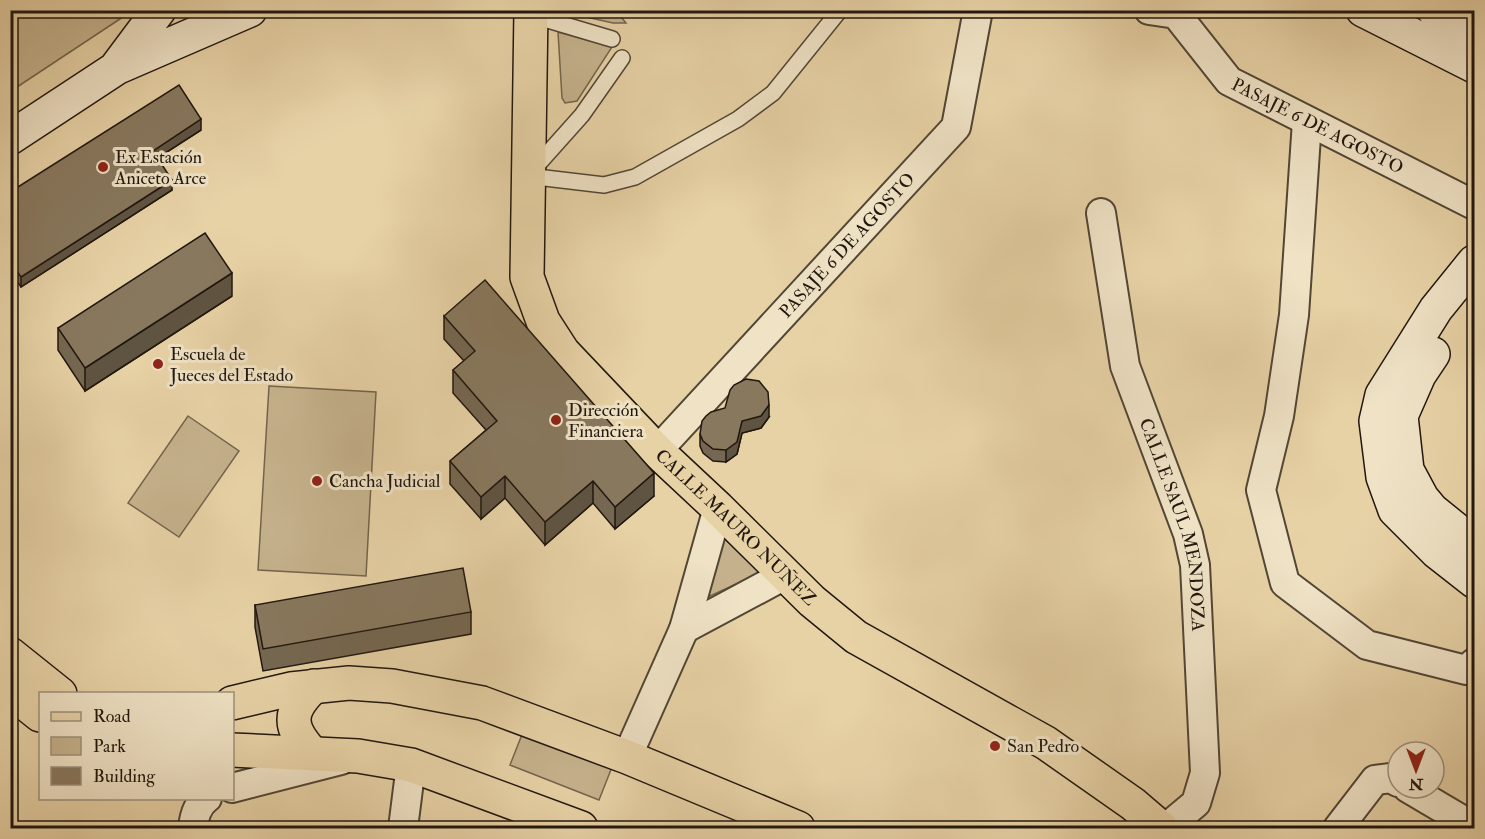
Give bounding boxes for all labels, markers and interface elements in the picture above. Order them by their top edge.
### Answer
street label: PASAJE 6 DE AGOSTO [1228,73,1407,179]
place label: Ex Estación Aniceto Arce [114,146,207,190]
marker: Ex Estación Aniceto Arce [96,160,110,174]
street label: PASAJE 6 DE AGOSTO [774,168,920,323]
place label: Escuela de Jueces del Estado [169,343,294,387]
marker: Escuela de Jueces del Estado [151,357,165,371]
place label: Dirección Financiera [568,399,644,443]
marker: Dirección Financiera [549,413,563,427]
street label: CALLE SAUL MENDOZA [1134,415,1210,633]
street label: CALLE MAURO NUÑEZ [651,444,821,611]
place label: Cancha Judicial [329,470,441,493]
marker: Cancha Judicial [310,474,324,488]
legend [39,692,234,800]
text: Road [93,705,131,728]
text: Park [93,735,126,758]
place label: San Pedro [1007,735,1080,758]
marker: San Pedro [988,739,1002,753]
north arrow [1386,740,1446,800]
text: Building [93,765,156,788]
text: N [1408,774,1424,794]

